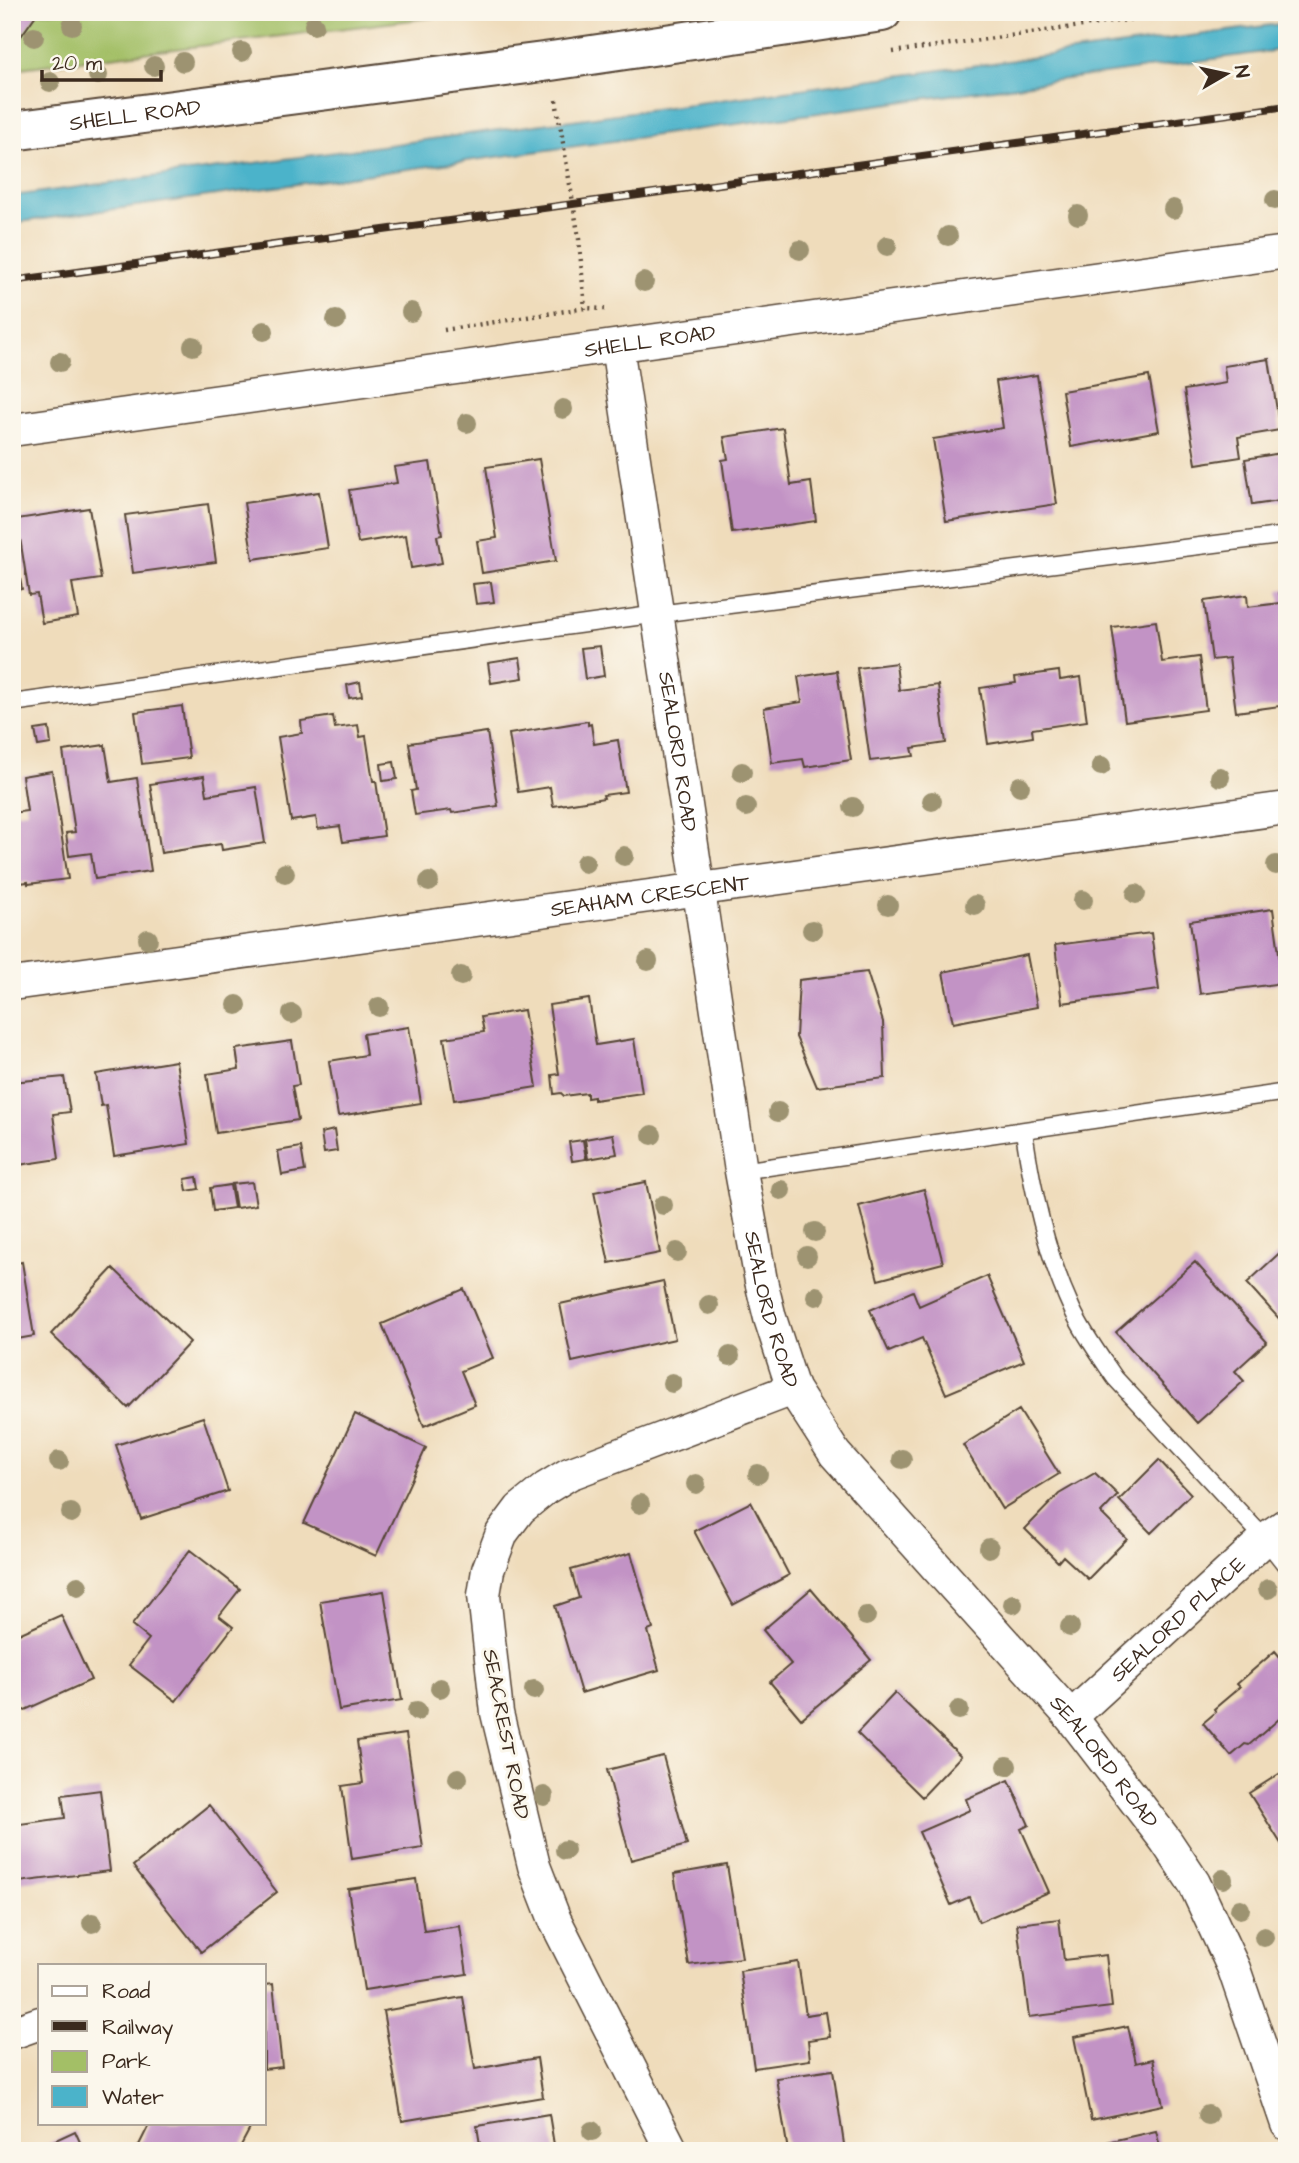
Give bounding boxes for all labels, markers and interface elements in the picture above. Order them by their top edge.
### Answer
scale bar [42,38,161,82]
north arrow [1190,38,1260,108]
text: 20 m [52,49,103,78]
text: N [1227,64,1256,80]
street label: SHELL ROAD [67,92,203,138]
street label: SHELL ROAD [582,317,718,364]
street label: SEALORD ROAD [652,670,704,834]
street label: SEAHAM CRESCENT [549,868,752,924]
street label: SEALORD ROAD [738,1229,806,1392]
street label: SEALORD PLACE [1104,1549,1252,1688]
street label: SEACREST ROAD [475,1646,537,1822]
street label: SEALORD ROAD [1043,1689,1165,1834]
legend [38,1964,266,2124]
text: Road [102,1977,150,2006]
text: Railway [102,2013,174,2044]
text: Park [102,2047,151,2076]
text: Water [102,2083,164,2112]

